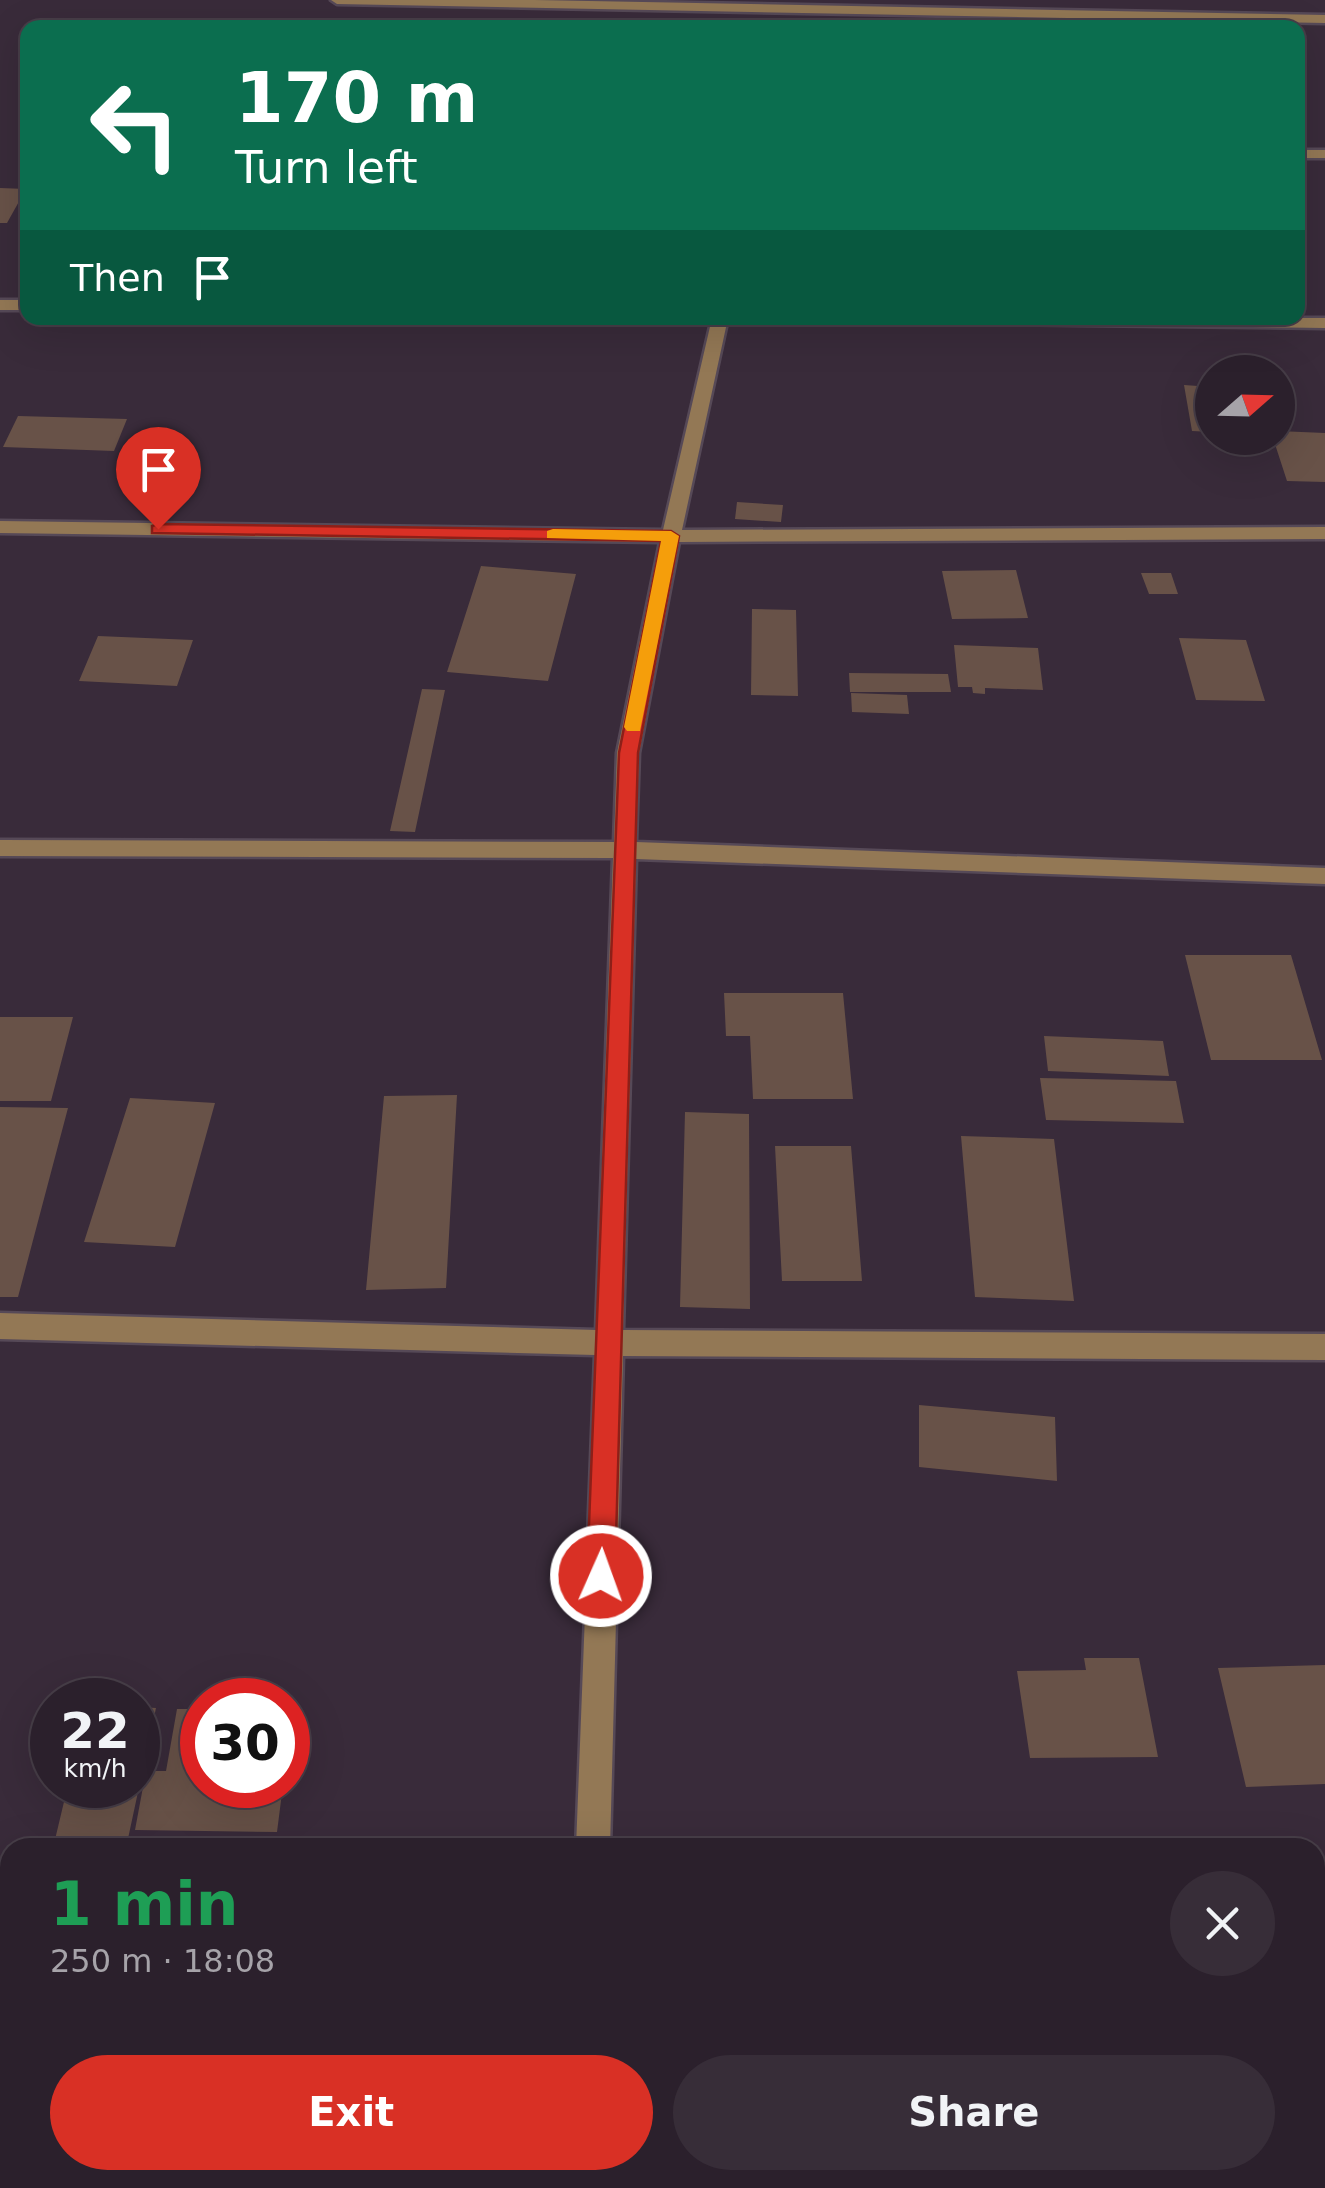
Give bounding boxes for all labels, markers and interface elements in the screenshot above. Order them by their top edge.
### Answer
text: 170 m [235,57,478,139]
icon: left [70,60,200,190]
text: Turn left [235,141,418,194]
icon: arrive [185,250,240,305]
text: Then [70,256,165,300]
north arrow [1195,355,1295,455]
map controls [1195,355,1295,455]
pin [116,427,201,530]
icon: arrive [131,442,186,497]
position arrow [549,1524,653,1628]
speed limit sign: 30 [180,1678,310,1808]
text: 22 [60,1702,130,1760]
text: km/h [63,1754,127,1783]
text: 1 min [50,1869,238,1939]
button: close [1170,1871,1275,1976]
text: 250 m · 18:08 [50,1942,275,1980]
button: Exit [50,2055,653,2170]
button: Share [673,2055,1275,2170]

